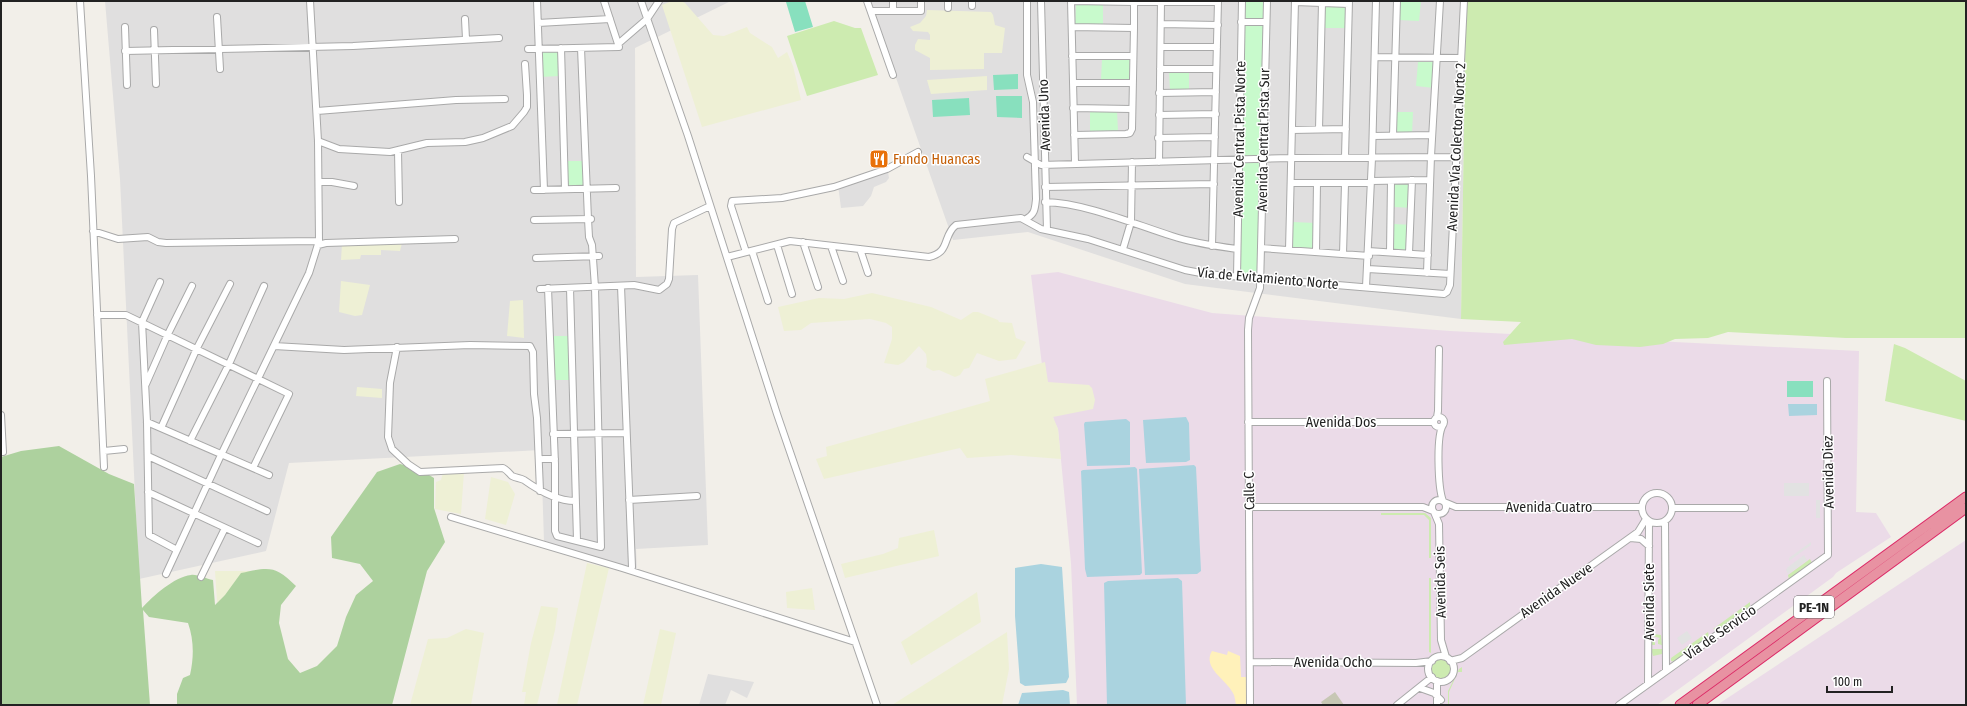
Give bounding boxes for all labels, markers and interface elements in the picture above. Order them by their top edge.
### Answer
street label: Avenida Central Pista Norte [1230,61,1249,217]
street label: Avenida Vía Colectora Norte 2 [1444,62,1469,232]
street label: Avenida Central Pista Sur [1254,68,1273,212]
street label: Avenida Uno [1035,79,1054,151]
restaurant icon: Fundo Huancas [868,148,890,170]
place label: Fundo Huancas [893,151,980,168]
street label: Vía de Evitamiento Norte [1197,264,1339,293]
street label: Avenida Dos [1306,414,1376,431]
street label: Avenida Diez [1819,435,1838,509]
street label: Calle C [1241,472,1258,510]
street label: Avenida Cuatro [1506,499,1592,516]
street label: Avenida Seis [1431,546,1450,618]
street label: Avenida Nueve [1517,559,1596,622]
street label: Avenida Siete [1641,563,1658,641]
road number: PE-1N [1794,596,1834,618]
street label: Vía de Servicio [1681,601,1760,663]
street label: Avenida Ocho [1294,654,1372,671]
scale bar [1827,668,1892,694]
text: 100 m [1833,675,1862,689]

